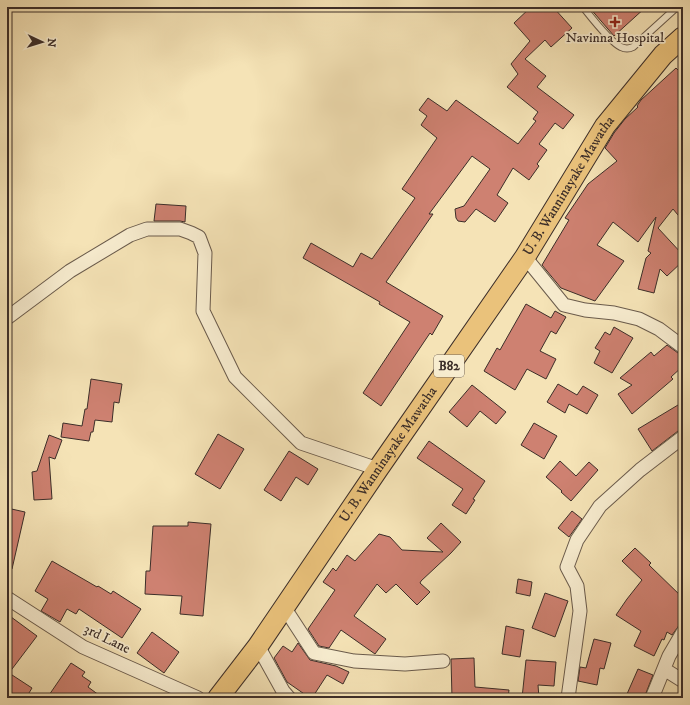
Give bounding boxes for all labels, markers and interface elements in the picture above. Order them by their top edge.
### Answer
marker: Navinna Hospital [609,16,621,28]
north arrow [22,22,62,62]
place label: Navinna Hospital [566,29,665,47]
text: N [44,38,58,48]
street label: U. B. Wanninayake Mawatha [519,112,619,259]
road number: B82 [434,355,464,377]
street label: U. B. Wanninayake Mawatha [335,383,441,526]
street label: 3rd Lane [81,620,133,658]

